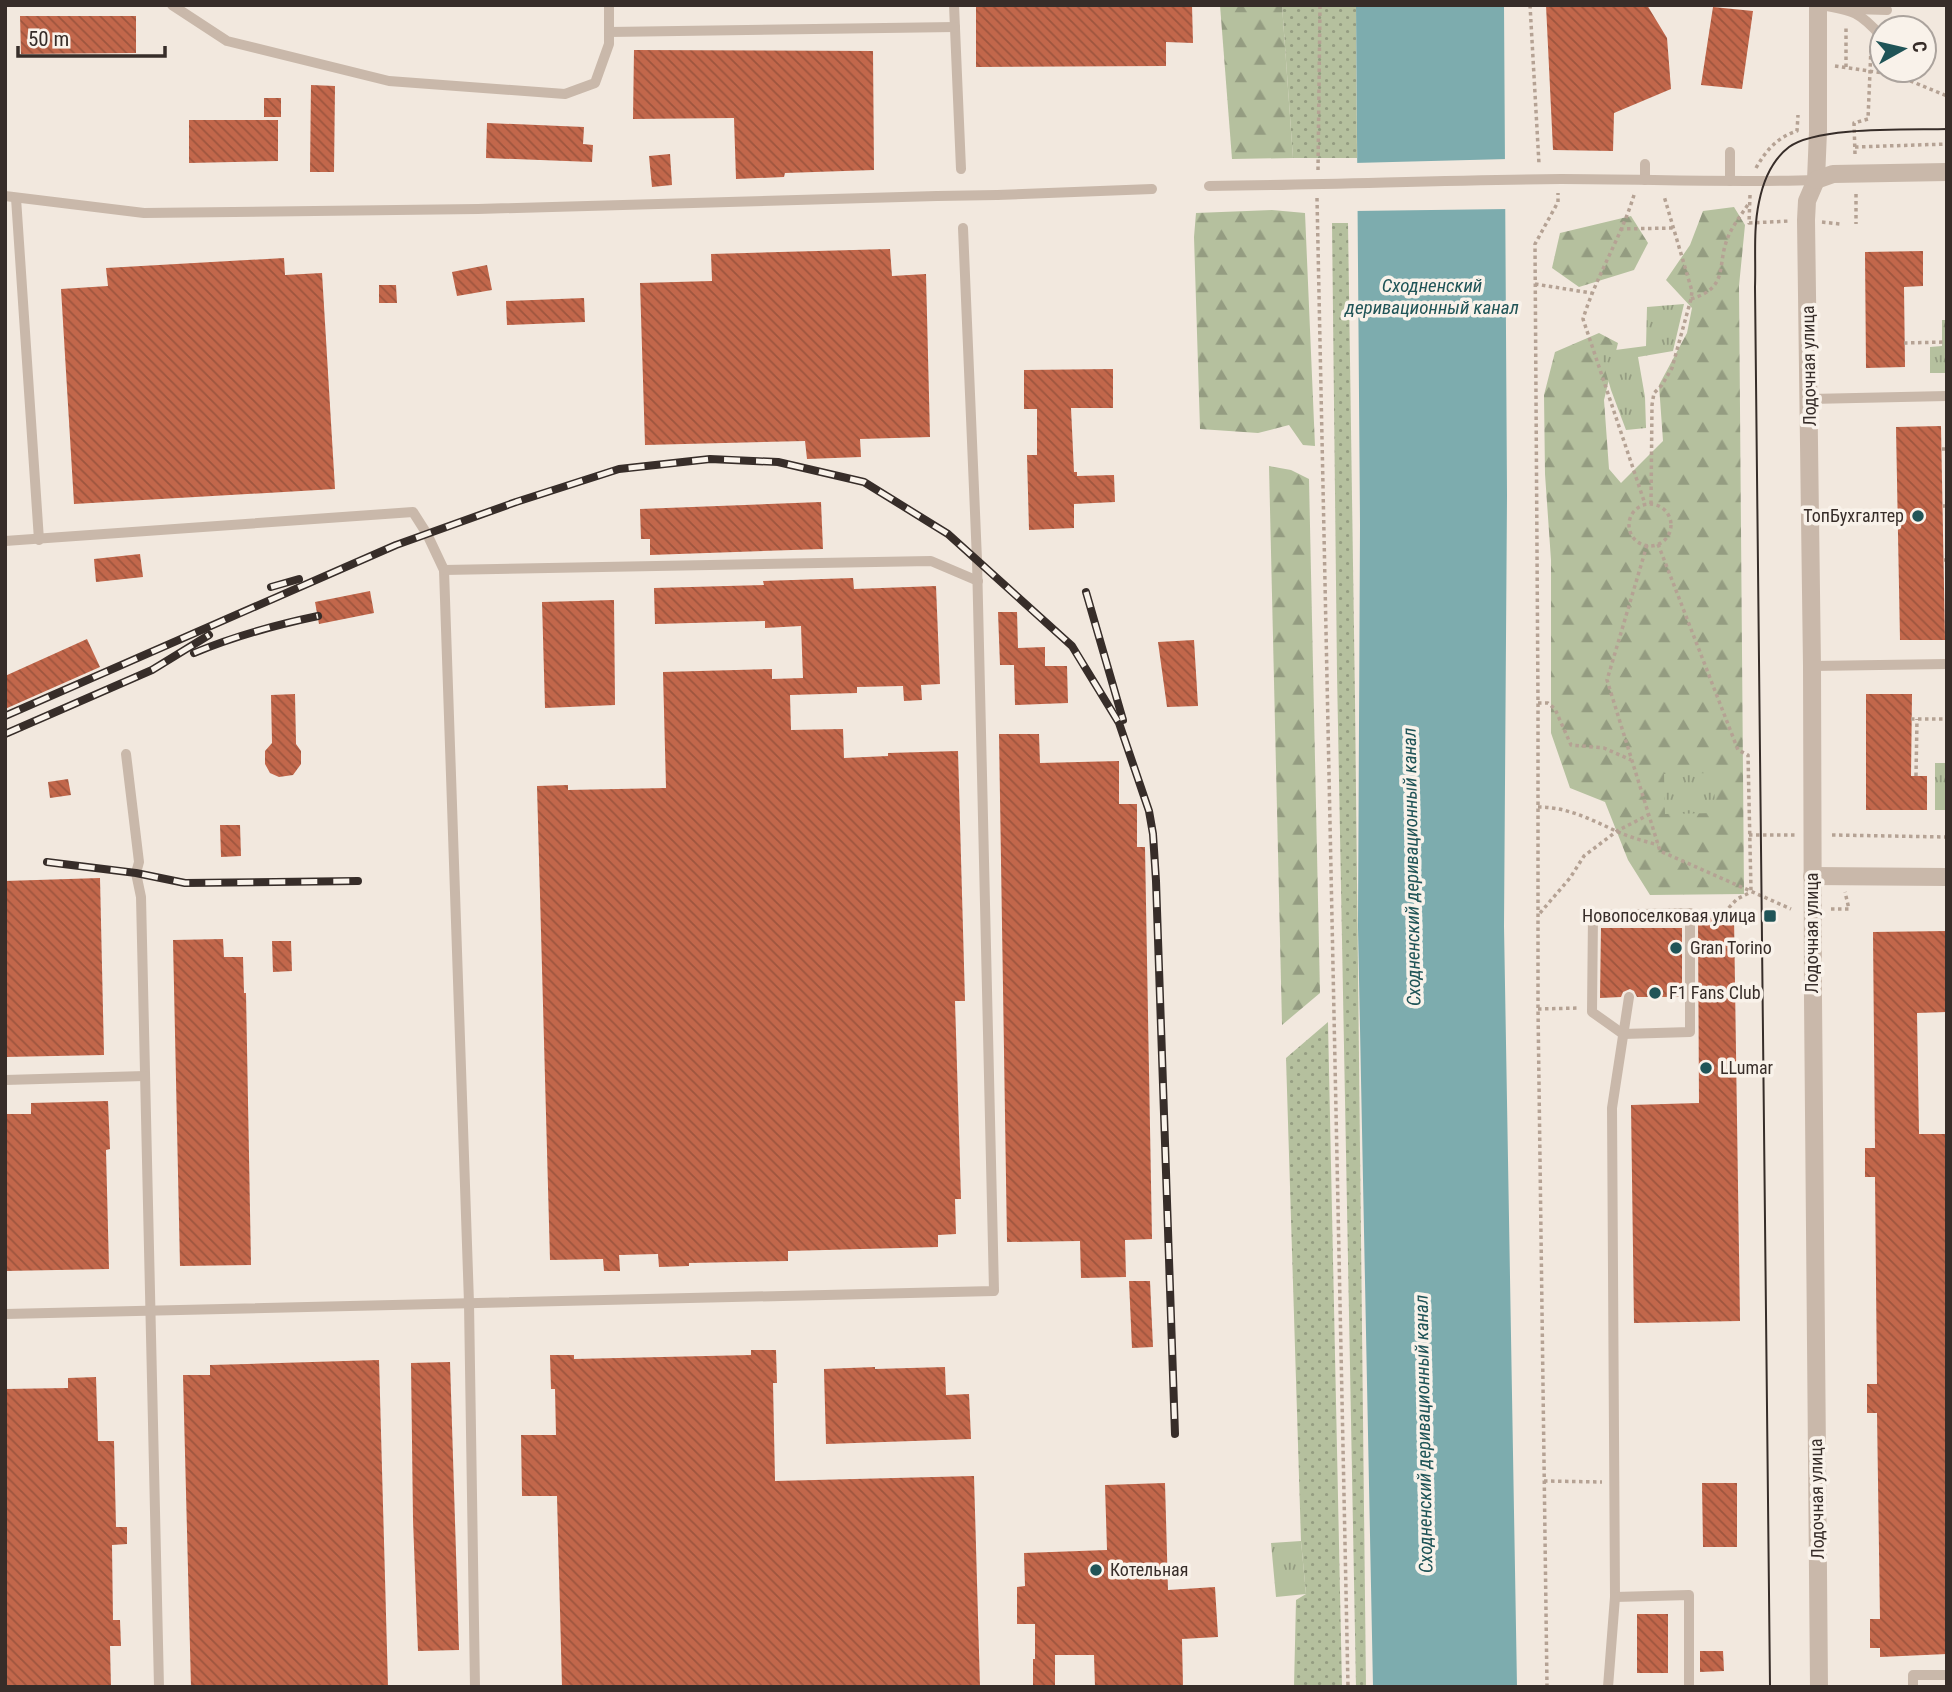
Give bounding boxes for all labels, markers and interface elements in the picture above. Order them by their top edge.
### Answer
scale bar [18,14,164,58]
north arrow [1868,14,1938,84]
text: 50 m [28,27,69,51]
text: С [1907,40,1932,54]
water label: Сходненский деривационный канал [1344,274,1519,319]
street label: Лодочная улица [1797,305,1820,427]
place label: ТопБухгалтер [1803,505,1904,526]
marker: ТопБухгалтер [1910,508,1926,524]
water label: Сходненский деривационный канал [1398,728,1425,1006]
street label: Лодочная улица [1801,873,1822,993]
place label: Новопоселковая улица [1582,905,1756,926]
marker: Новопоселковая улица [1762,908,1778,924]
place label: Gran Torino [1690,937,1772,958]
marker: Gran Torino [1668,940,1684,956]
place label: F1 Fans Club [1669,982,1761,1003]
marker: F1 Fans Club [1647,985,1663,1001]
place label: LLumar [1720,1057,1774,1078]
marker: LLumar [1698,1060,1714,1076]
water label: Сходненский деривационный канал [1410,1295,1437,1573]
street label: Лодочная улица [1805,1438,1828,1560]
place label: Котельная [1110,1559,1188,1580]
marker: Котельная [1088,1562,1104,1578]

